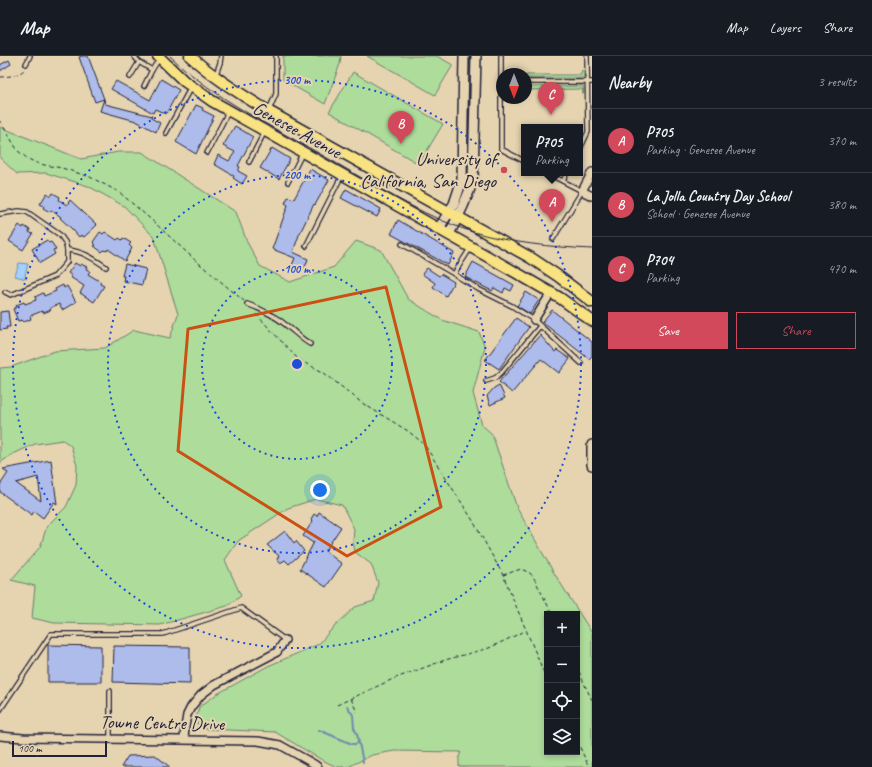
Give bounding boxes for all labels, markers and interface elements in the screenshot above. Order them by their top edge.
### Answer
text: Map [20,16,50,40]
text: Map [726,19,748,36]
text: Layers [770,19,801,36]
text: Share [823,19,852,36]
north arrow [496,68,532,104]
text: 300 m [284,72,311,88]
text: Nearby [608,72,651,93]
text: 3 results [818,74,856,90]
pin: C [538,82,564,115]
street label: Genesee Avenue [249,96,347,165]
pin: B [388,111,414,144]
text: P705 [646,123,673,142]
popup [521,124,583,176]
text: P705 [535,133,562,152]
text: A [618,133,624,149]
text: 370 m [828,133,856,149]
text: Parking · Genesee Avenue [646,142,755,158]
place label: University of California, San Diego [360,147,500,193]
text: Parking [535,152,569,168]
marker: University of California, San Diego [499,165,509,175]
text: 200 m [284,167,311,183]
text: La Jolla Country Day School [646,187,790,206]
pin: A [539,189,565,222]
text: B [618,197,624,213]
text: 380 m [828,197,856,213]
text: School · Genesee Avenue [646,206,749,222]
text: P704 [646,251,673,270]
text: 100 m [284,261,311,277]
text: C [618,261,624,277]
text: 470 m [828,261,856,277]
text: Parking [646,270,680,286]
button: Save [608,312,728,349]
button: Share [736,312,856,349]
centre of rings [290,357,304,371]
your location [310,480,330,500]
map controls [544,611,580,755]
button: + [544,611,580,647]
button: − [544,647,580,683]
button: locate [544,683,580,719]
street label: Towne Centre Drive [100,710,226,736]
button: layers [544,719,580,755]
scale bar [12,739,107,758]
text: 100 m [18,741,42,755]

